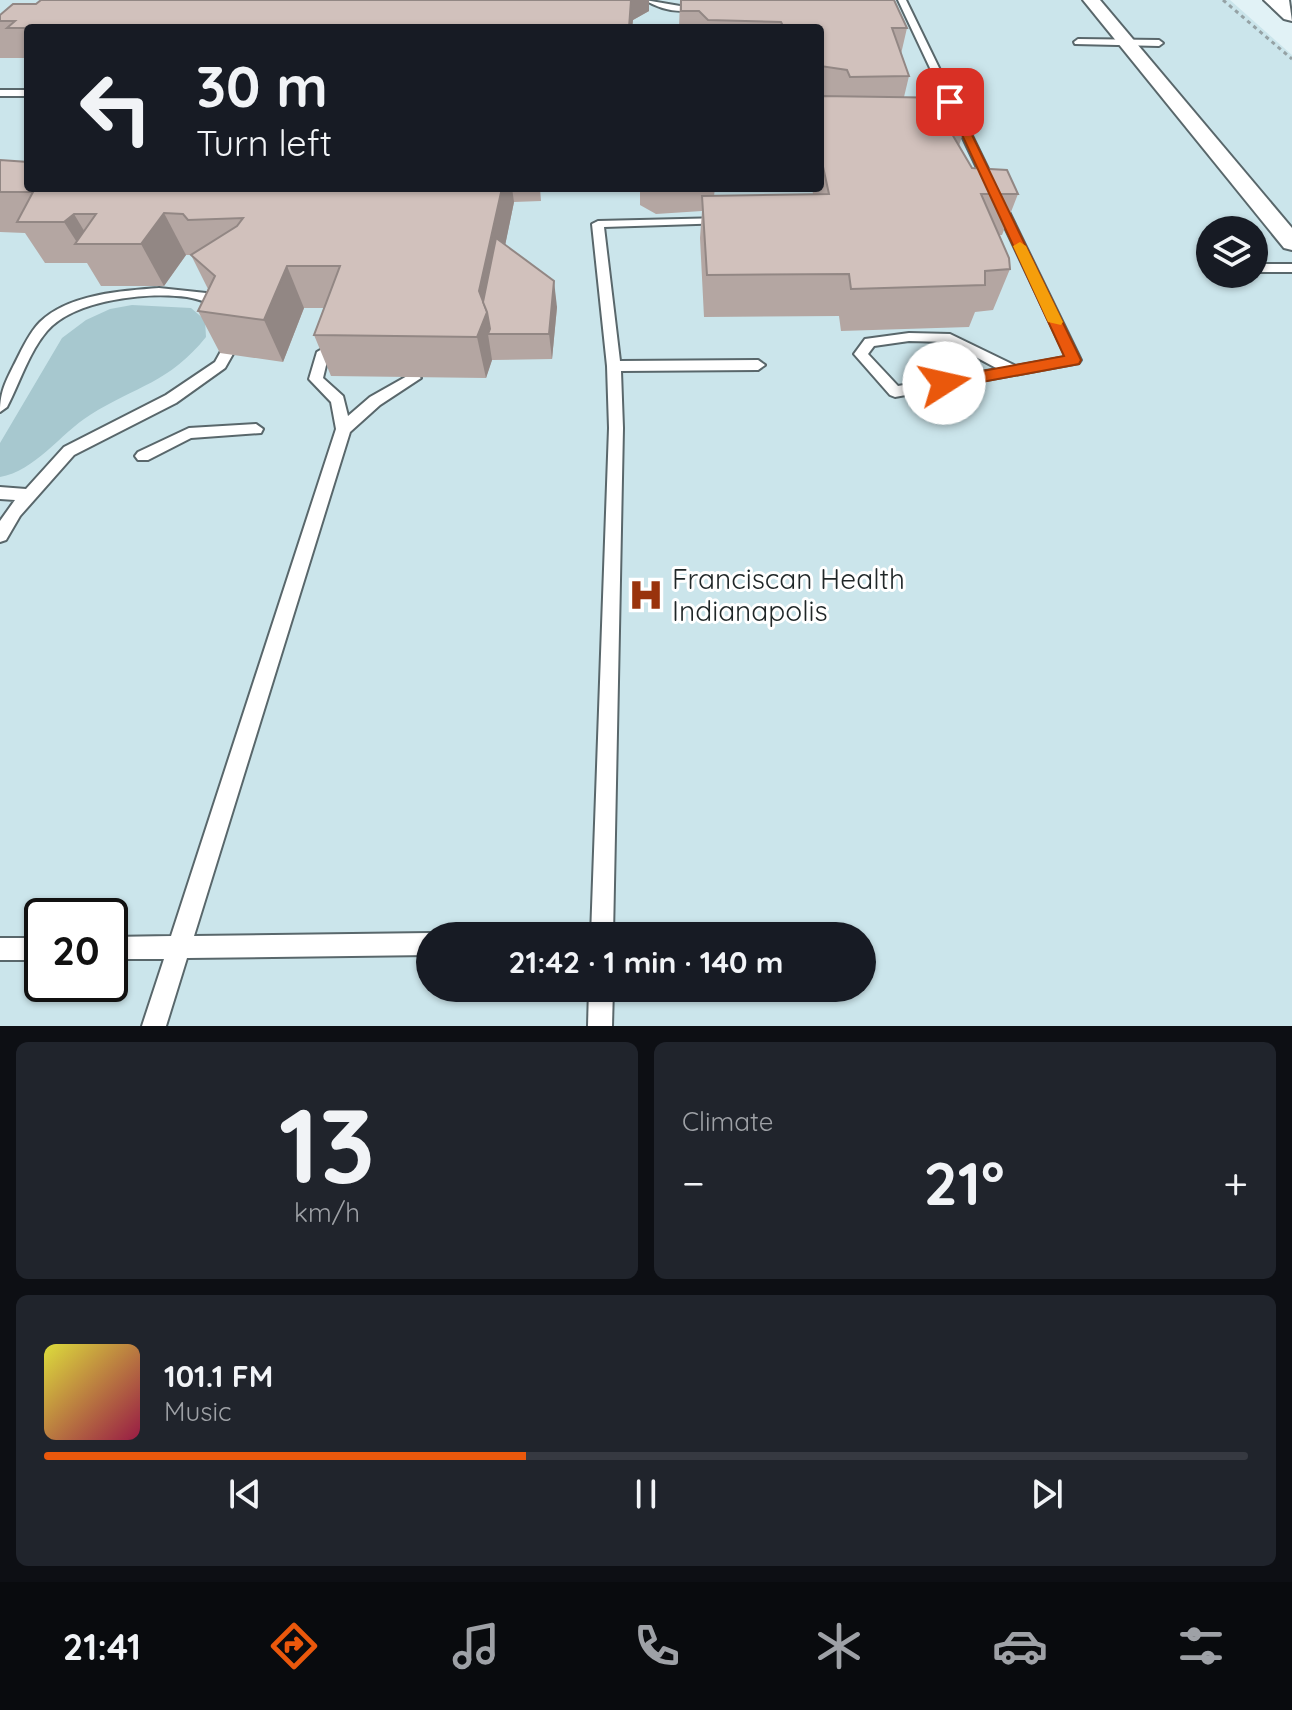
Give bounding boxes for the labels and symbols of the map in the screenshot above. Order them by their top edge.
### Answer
pin [916,68,984,136]
position arrow [902,341,986,425]
place label: Franciscan Health Indianapolis [672,561,905,628]
hospital icon: Franciscan Health Indianapolis [627,576,665,614]
speed limit sign: 20 [24,898,128,1002]

